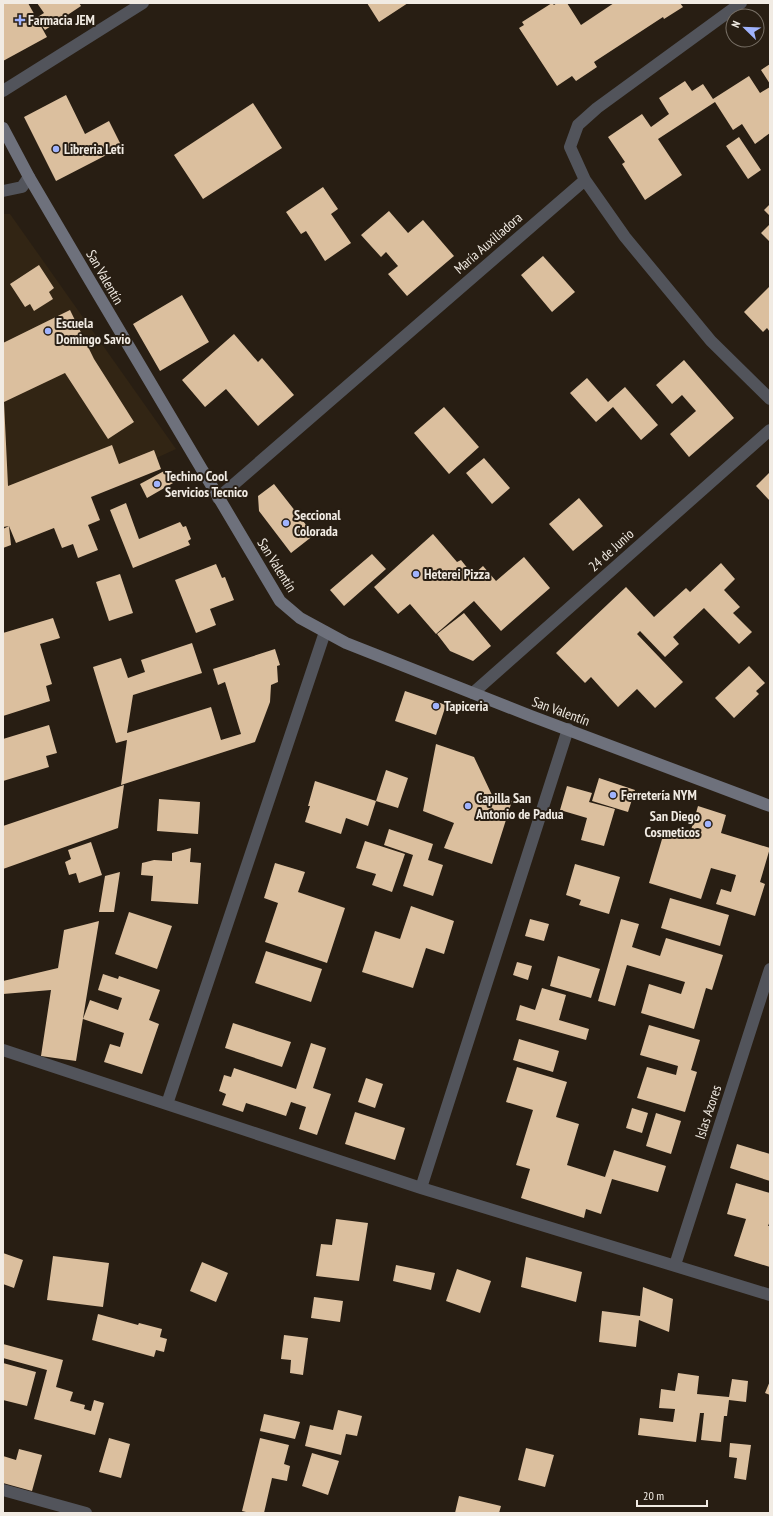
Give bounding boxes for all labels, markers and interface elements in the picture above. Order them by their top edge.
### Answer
north arrow [725,8,765,48]
place label: Farmacia JEM [28,11,95,29]
marker: Farmacia JEM [15,15,25,25]
text: N [728,19,743,30]
place label: Libreria Leti [64,140,124,158]
marker: Libreria Leti [51,144,61,154]
street label: María Auxiliadora [450,208,526,278]
street label: San Valentín [82,246,128,308]
place label: Escuela Domingo Savio [56,314,131,348]
marker: Escuela Domingo Savio [43,326,53,336]
place label: Techino Cool Servicios Tecnico [165,467,248,501]
marker: Techino Cool Servicios Tecnico [152,479,162,489]
place label: Seccional Colorada [294,506,341,540]
marker: Seccional Colorada [281,518,291,528]
street label: 24 de Junio [585,525,637,575]
street label: San Valentín [253,535,301,595]
place label: Heterei Pizza [424,565,490,583]
marker: Heterei Pizza [411,569,421,579]
street label: San Valentín [530,692,592,730]
place label: Tapiceria [444,697,489,715]
marker: Tapiceria [431,701,441,711]
place label: Ferretería NYM [621,786,697,804]
place label: Capilla San Antonio de Padua [475,789,564,823]
marker: Ferretería NYM [608,790,618,800]
marker: Capilla San Antonio de Padua [463,801,473,811]
place label: San Diego Cosmeticos [645,807,700,841]
marker: San Diego Cosmeticos [703,819,713,829]
street label: Islas Azores [691,1082,725,1141]
scale bar [637,1482,707,1508]
text: 20 m [643,1488,664,1503]

